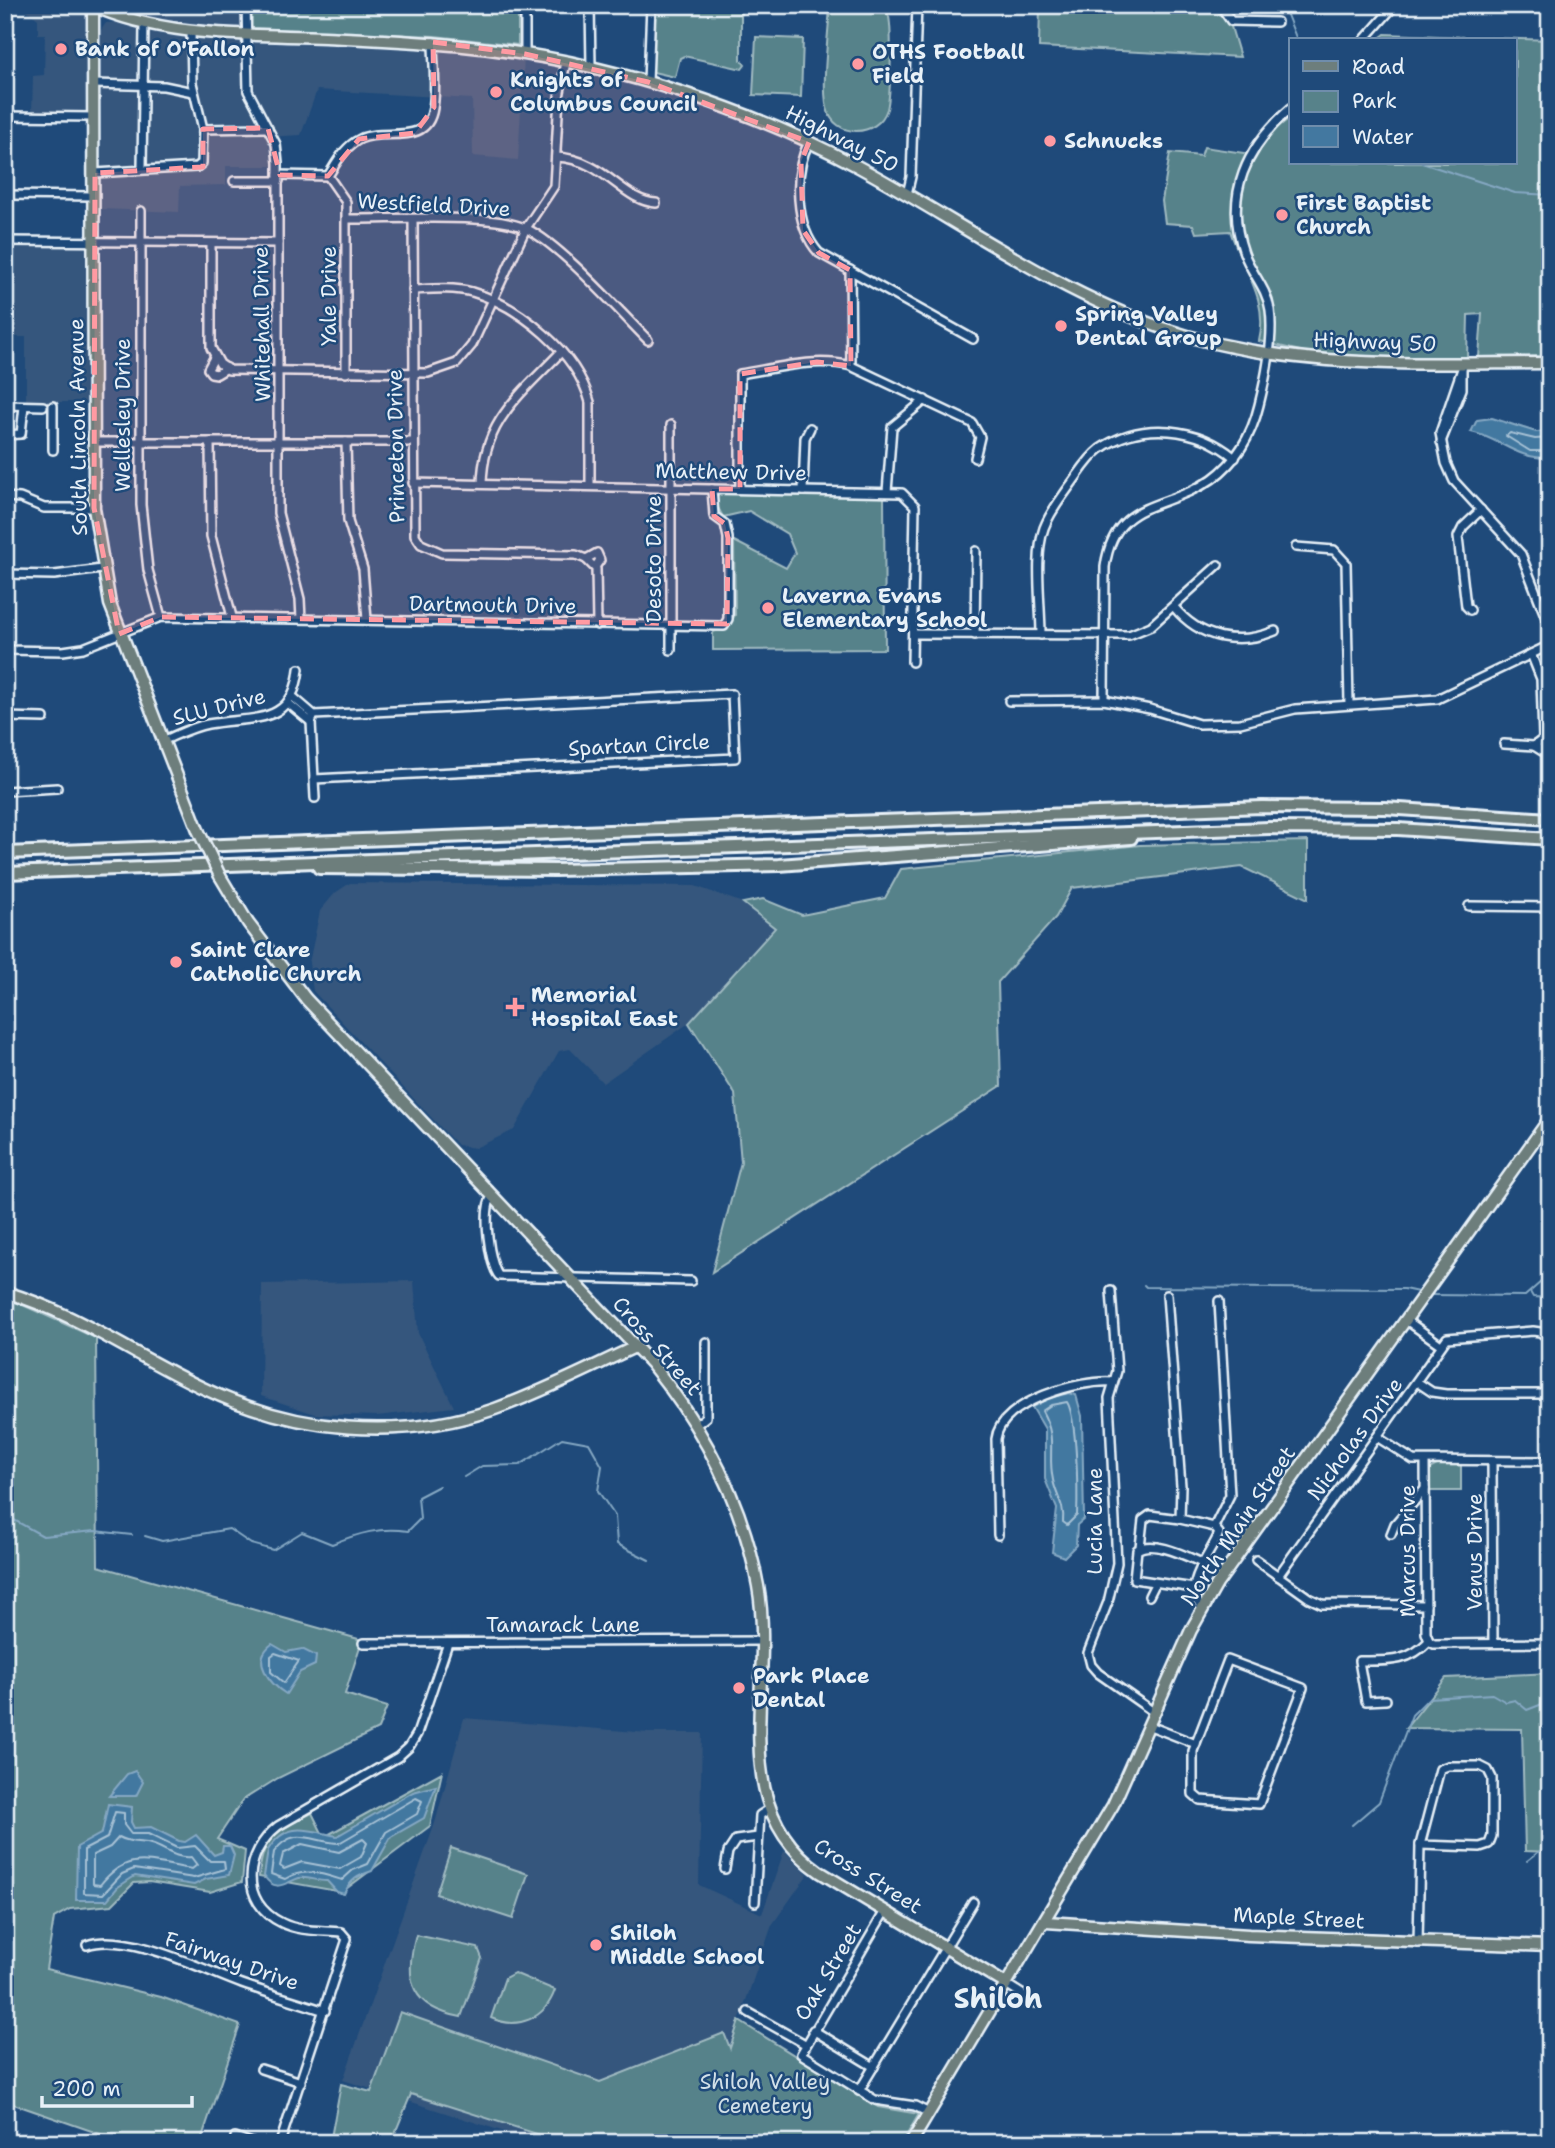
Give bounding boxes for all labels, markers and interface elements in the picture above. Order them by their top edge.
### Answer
place label: Bank of O'Fallon [75,35,255,63]
place label: OTHS Football Field [872,38,1025,90]
legend [1289,38,1516,164]
marker: Bank of O'Fallon [53,41,69,57]
text: Road [1352,53,1405,81]
marker: OTHS Football Field [850,56,866,72]
place label: Knights of Columbus Council [510,66,697,118]
marker: Knights of Columbus Council [488,84,504,100]
text: Park [1352,87,1397,115]
street label: Highway 50 [781,99,903,179]
text: Water [1352,123,1414,151]
place label: Schnucks [1064,127,1163,155]
marker: Schnucks [1042,133,1058,149]
street label: Westfield Drive [357,187,511,223]
place label: First Baptist Church [1296,189,1431,241]
marker: First Baptist Church [1274,207,1290,223]
street label: Whitehall Drive [247,246,277,402]
street label: Yale Drive [315,246,343,346]
place label: Spring Valley Dental Group [1075,300,1222,352]
street label: South Lincoln Avenue [62,318,94,536]
marker: Spring Valley Dental Group [1053,318,1069,334]
street label: Highway 50 [1313,326,1437,358]
street label: Wellesley Drive [109,338,137,492]
street label: Princeton Drive [381,369,411,523]
street label: Matthew Drive [655,457,807,487]
street label: Desoto Drive [640,495,668,623]
place label: Laverna Evans Elementary School [782,582,987,634]
street label: Dartmouth Drive [409,590,577,620]
marker: Laverna Evans Elementary School [760,600,776,616]
street label: SLU Drive [170,682,268,732]
street label: Spartan Circle [567,727,711,763]
place label: Saint Clare Catholic Church [190,936,362,988]
marker: Saint Clare Catholic Church [168,954,184,970]
place label: Memorial Hospital East [531,981,678,1033]
marker: Memorial Hospital East [505,997,525,1017]
street label: Cross Street [606,1291,708,1401]
street label: Nicholas Drive [1301,1372,1409,1506]
street label: North Main Street [1174,1441,1302,1611]
street label: Lucia Lane [1081,1467,1109,1575]
street label: Marcus Drive [1394,1485,1422,1617]
street label: Venus Drive [1461,1493,1489,1611]
street label: Tamarack Lane [486,1611,640,1639]
place label: Park Place Dental [753,1662,870,1714]
marker: Park Place Dental [731,1680,747,1696]
street label: Cross Street [809,1832,927,1920]
street label: Maple Street [1232,1901,1366,1935]
street label: Oak Street [788,1918,868,2026]
place label: Shiloh Middle School [610,1919,764,1971]
street label: Fairway Drive [161,1925,303,1997]
marker: Shiloh Middle School [588,1937,604,1953]
district label: Shiloh [953,1979,1043,2017]
scale bar [42,2064,192,2108]
park label: Shiloh Valley Cemetery [700,2068,830,2120]
text: 200 m [52,2075,121,2103]

